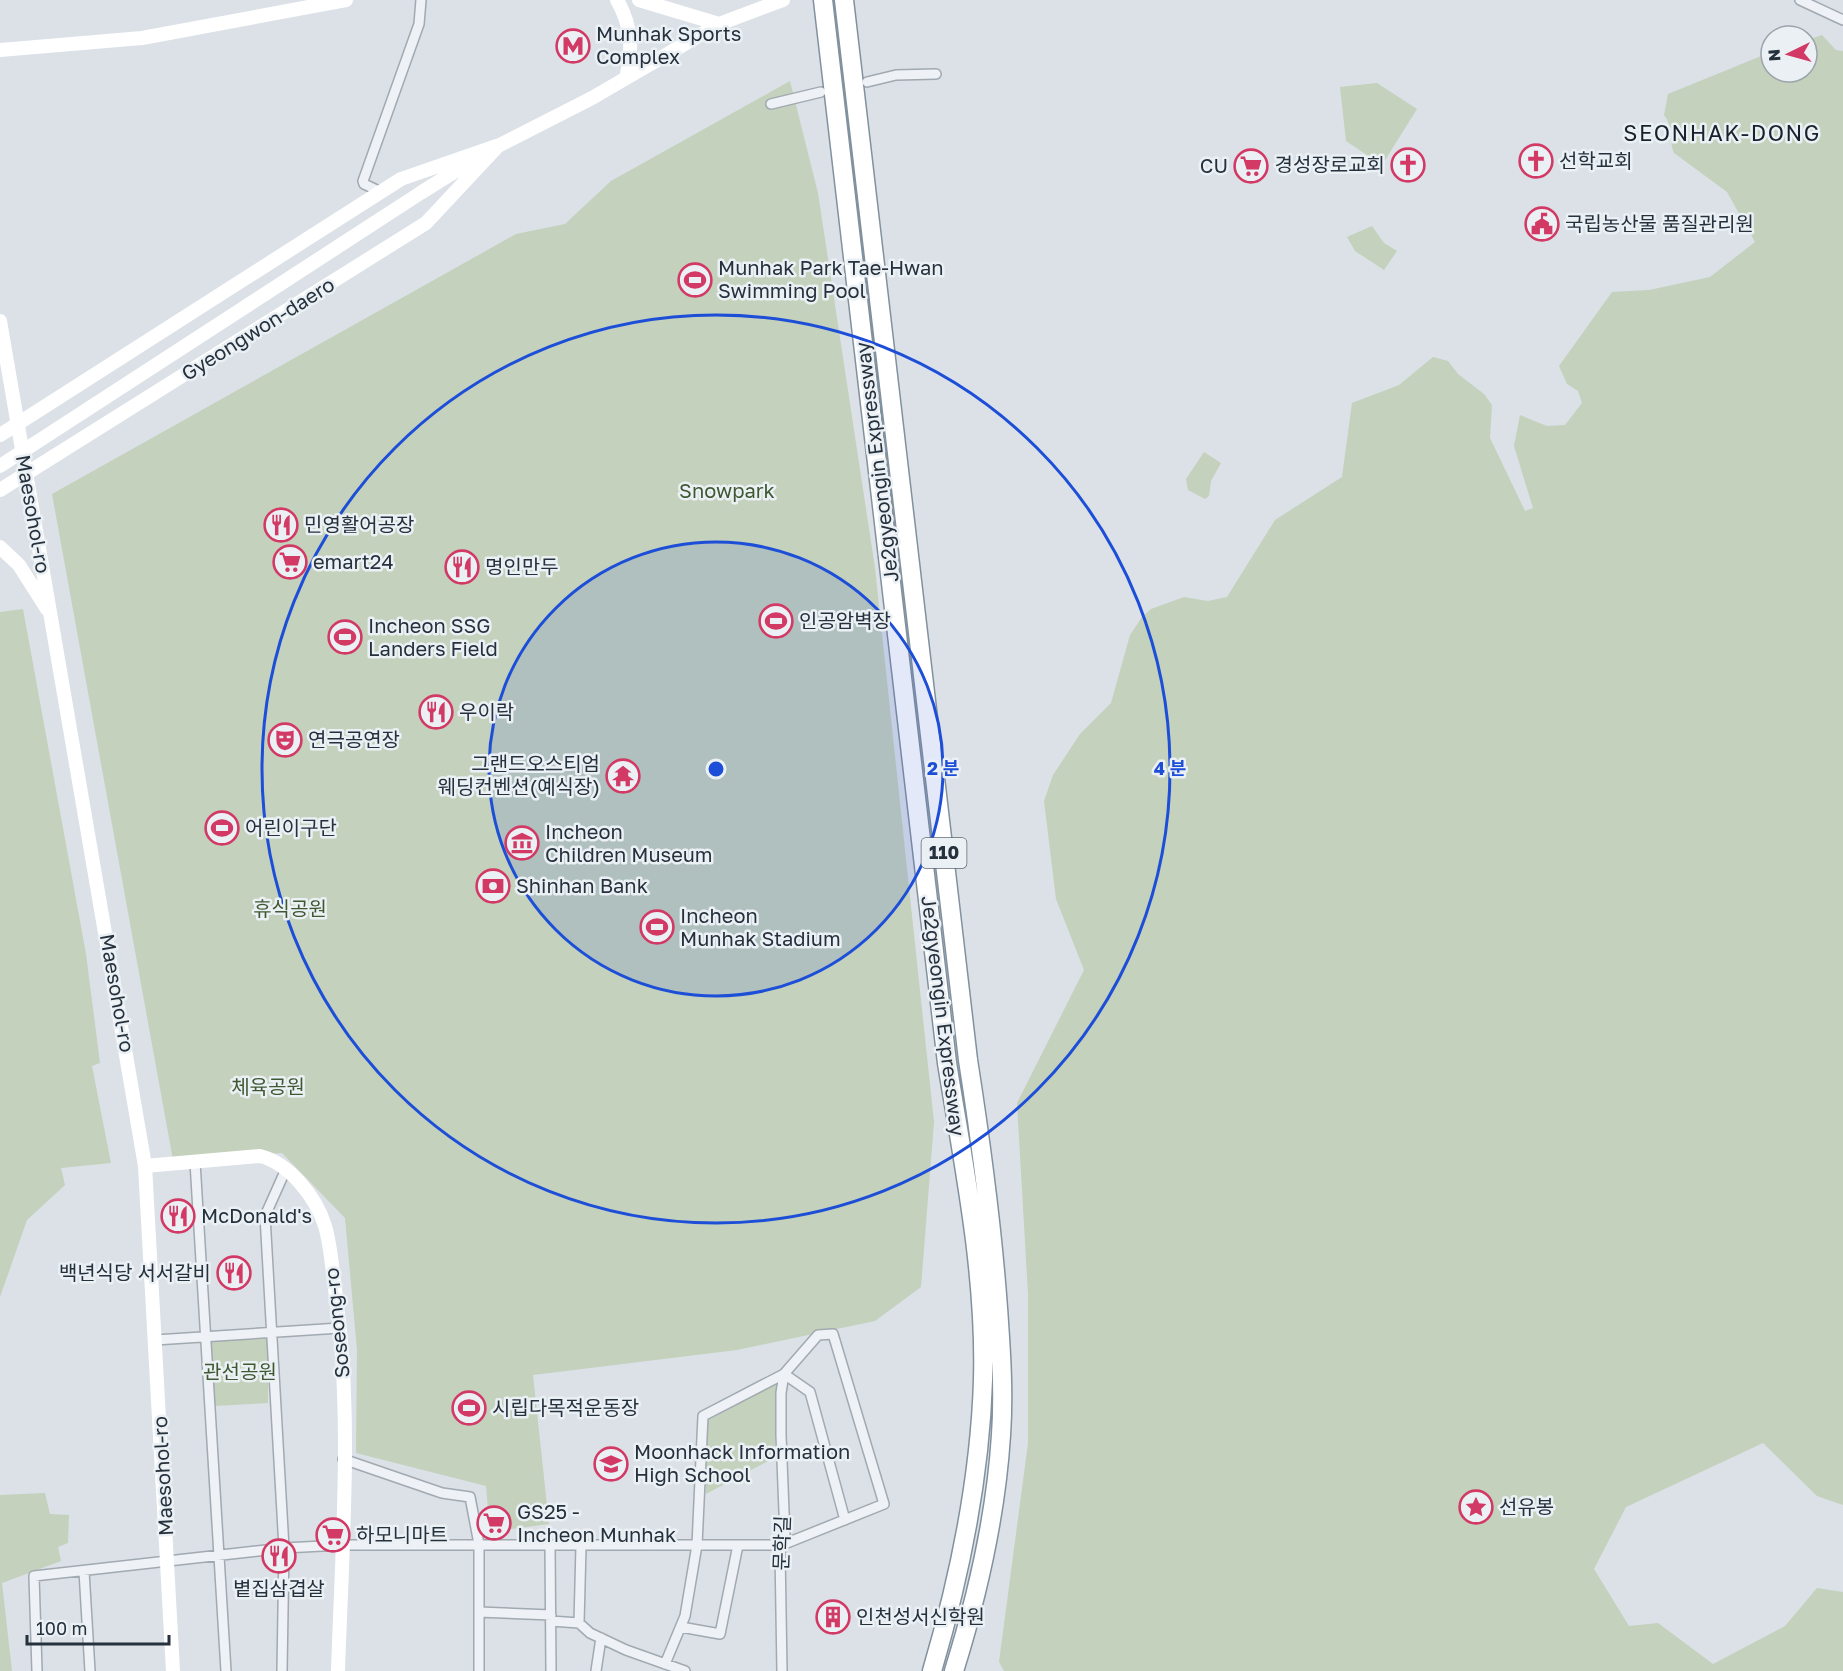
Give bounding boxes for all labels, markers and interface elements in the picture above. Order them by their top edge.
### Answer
place label: Munhak Sports Complex [596,21,741,68]
north arrow [1759,24,1819,84]
metro station icon: Munhak Sports Complex [555,28,591,64]
text: N [1764,48,1785,62]
district label: SEONHAK-DONG [1623,119,1821,146]
church icon: 선학교회 [1518,143,1554,179]
church icon: 경성장로교회 [1390,147,1426,183]
supermarket icon: CU [1233,148,1269,184]
place label: 선학교회 [1559,148,1633,172]
place label: 경성장로교회 [1275,152,1385,176]
place label: CU [1200,153,1228,177]
public building icon: 국립농산물 품질관리원 [1524,206,1560,242]
place label: 국립농산물 품질관리원 [1565,211,1754,235]
place label: Munhak Park Tae-Hwan Swimming Pool [718,255,944,302]
sports icon: Munhak Park Tae-Hwan Swimming Pool [677,262,713,298]
street label: Gyeongwon-daero [177,271,338,385]
street label: Je2gyeongin Expressway [849,341,903,584]
street label: Maesohol-ro [12,453,56,575]
park label: Snowpark [679,478,775,502]
restaurant icon: 민영활어공장 [263,507,299,543]
place label: 민영활어공장 [304,512,414,536]
supermarket icon: emart24 [272,544,308,580]
place label: emart24 [313,549,394,573]
restaurant icon: 명인만두 [444,549,480,585]
place label: 명인만두 [485,554,559,578]
sports icon: 인공암벽장 [758,603,794,639]
place label: 인공암벽장 [799,608,891,632]
place label: Incheon SSG Landers Field [368,613,498,660]
sports icon: Incheon SSG Landers Field [327,619,363,655]
restaurant icon: 우이락 [418,694,454,730]
place label: 우이락 [459,699,514,723]
theatre icon: 연극공연장 [267,722,303,758]
place label: 연극공연장 [308,727,400,751]
place label: 그랜드오스티엄 웨딩컨벤션(예식장) [438,751,600,798]
text: 2 분 [927,757,959,779]
text: 4 분 [1154,757,1187,779]
temple icon: 그랜드오스티엄 웨딩컨벤션(예식장) [605,758,641,794]
centre of rings [706,759,726,779]
sports icon: 어린이구단 [204,810,240,846]
place label: 어린이구단 [245,815,337,839]
place label: Incheon Children Museum [545,819,713,866]
museum icon: Incheon Children Museum [504,825,540,861]
road number: 110 [922,838,966,868]
bank icon: Shinhan Bank [475,868,511,904]
place label: Shinhan Bank [516,873,648,897]
street label: Je2gyeongin Expressway [917,894,971,1137]
park label: 휴식공원 [253,896,327,920]
place label: Incheon Munhak Stadium [680,903,841,950]
sports icon: Incheon Munhak Stadium [639,909,675,945]
street label: Maesohol-ro [96,932,140,1054]
park label: 체육공원 [231,1074,305,1098]
restaurant icon: McDonald's [160,1198,196,1234]
place label: McDonald's [201,1203,312,1227]
restaurant icon: 백년식당 서서갈비 [216,1255,252,1291]
place label: 백년식당 서서갈비 [59,1260,211,1284]
street label: Soseong-ro [318,1267,354,1379]
park label: 관선공원 [203,1359,277,1383]
sports icon: 시립다목적운동장 [451,1390,487,1426]
place label: 시립다목적운동장 [492,1395,639,1419]
street label: Maesohol-ro [147,1416,177,1537]
place label: Moonhack Information High School [634,1439,850,1486]
school or university icon: Moonhack Information High School [593,1446,629,1482]
place icon: 선유봉 [1458,1489,1494,1525]
place label: 선유봉 [1499,1494,1554,1518]
place label: GS25 - Incheon Munhak [517,1499,676,1546]
supermarket icon: GS25 - Incheon Munhak [476,1505,512,1541]
street label: 문학길 [768,1515,794,1571]
supermarket icon: 하모니마트 [315,1517,351,1553]
place label: 하모니마트 [356,1522,448,1546]
restaurant icon: 볕집삼겹살 [261,1538,297,1574]
place label: 볕집삼겹살 [233,1576,325,1600]
building icon: 인천성서신학원 [815,1599,851,1635]
place label: 인천성서신학원 [856,1604,985,1628]
scale bar [27,1608,170,1646]
text: 100 m [36,1617,87,1639]

